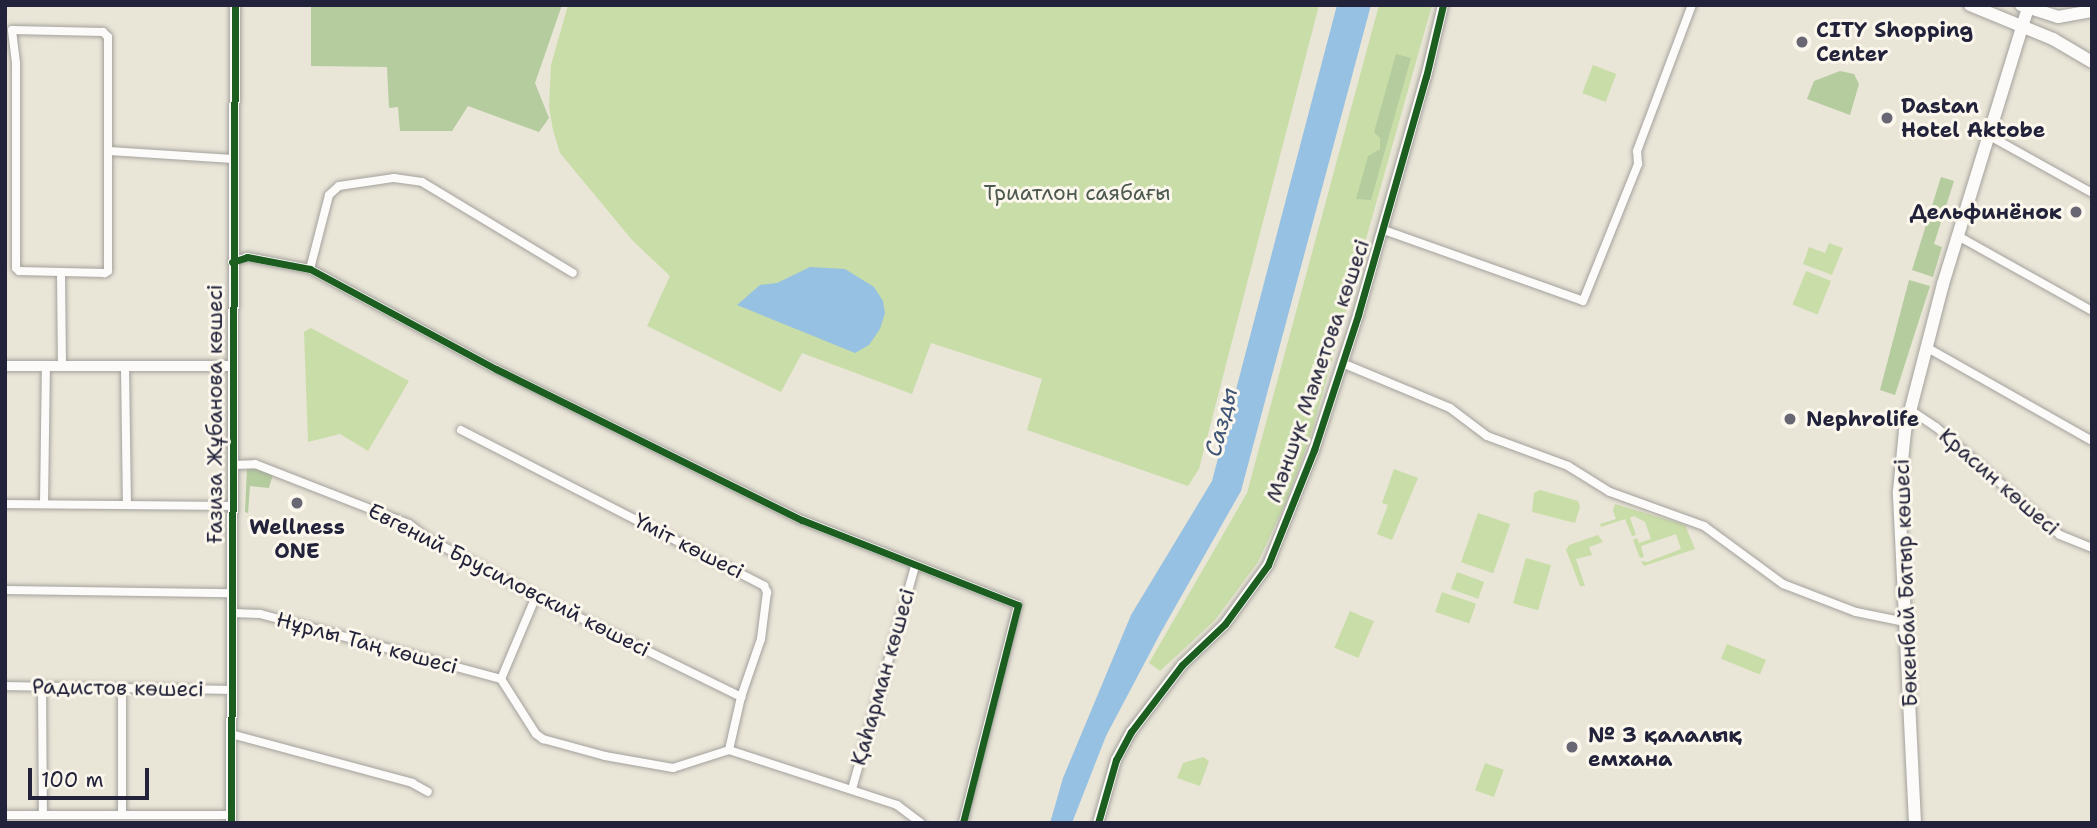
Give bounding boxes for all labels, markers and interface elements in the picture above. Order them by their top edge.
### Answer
place label: CITY Shopping Center [1816,17,1973,67]
marker: CITY Shopping Center [1794,34,1810,50]
place label: Dastan Hotel Aktobe [1901,93,2045,143]
marker: Dastan Hotel Aktobe [1879,110,1895,126]
park label: Триатлон саябағы [983,180,1171,206]
place label: Дельфинёнок [1910,199,2062,225]
marker: Дельфинёнок [2068,204,2084,220]
street label: Мәншүк Мәметова көшесі [1261,236,1375,506]
street label: Ғазиза Жұбанова көшесі [202,284,228,544]
water label: Сазды [1199,384,1243,460]
place label: Nephrolife [1806,406,1919,432]
marker: Nephrolife [1780,409,1800,429]
street label: Красин көшесі [1934,423,2064,541]
street label: Бөкенбай Батыр көшесі [1889,458,1923,708]
marker: Wellness ONE [289,495,305,511]
street label: Евгений Брусиловский көшесі [364,498,654,662]
street label: Үміт көшесі [630,508,748,584]
place label: Wellness ONE [249,514,345,564]
street label: Қаһарман көшесі [846,586,920,768]
street label: Нұрлы Таң көшесі [274,607,460,679]
street label: Радистов көшесі [32,674,204,702]
place label: № 3 қалалық емхана [1588,722,1742,772]
marker: № 3 қалалық емхана [1562,737,1582,757]
scale bar [32,754,152,798]
text: 100 m [41,766,104,794]

